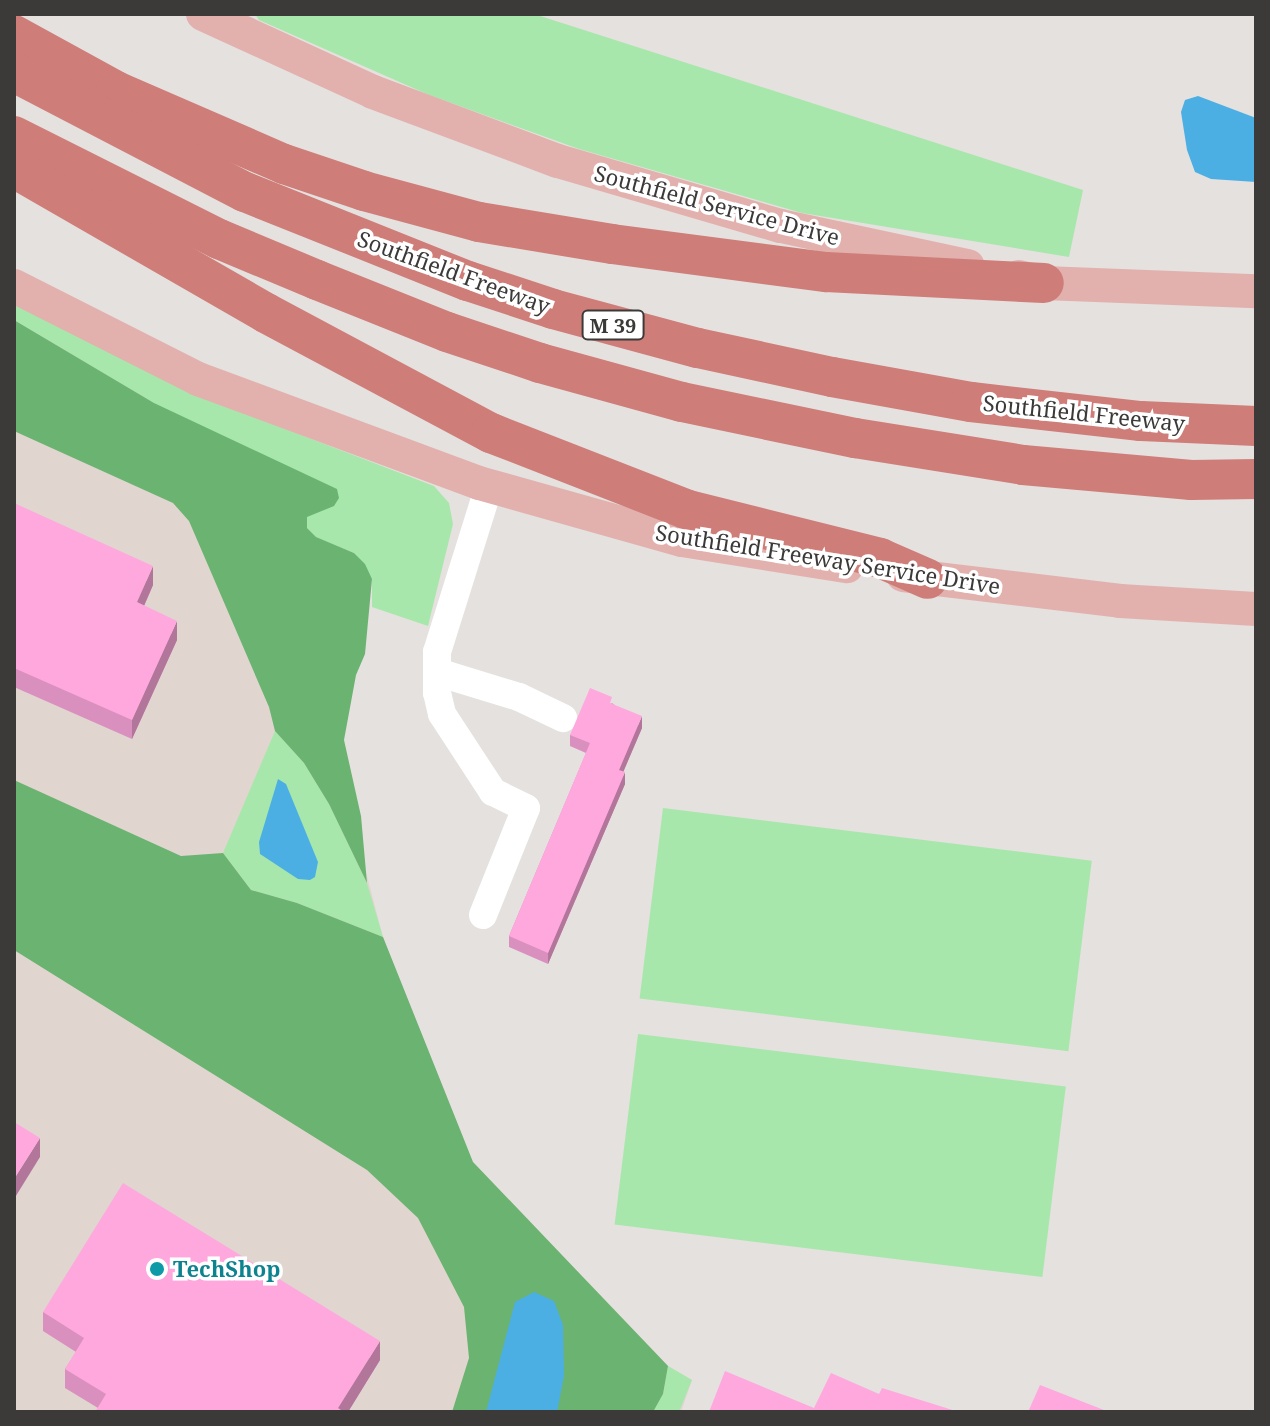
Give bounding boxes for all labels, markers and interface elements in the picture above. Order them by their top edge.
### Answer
street label: Southfield Service Drive [591,160,843,250]
street label: Southfield Freeway [354,225,554,319]
road number: M 39 [581,309,645,341]
street label: Southfield Freeway [982,389,1186,437]
street label: Southfield Freeway Service Drive [654,519,1002,599]
place label: TechShop [173,1256,280,1282]
marker: TechShop [148,1260,166,1278]

